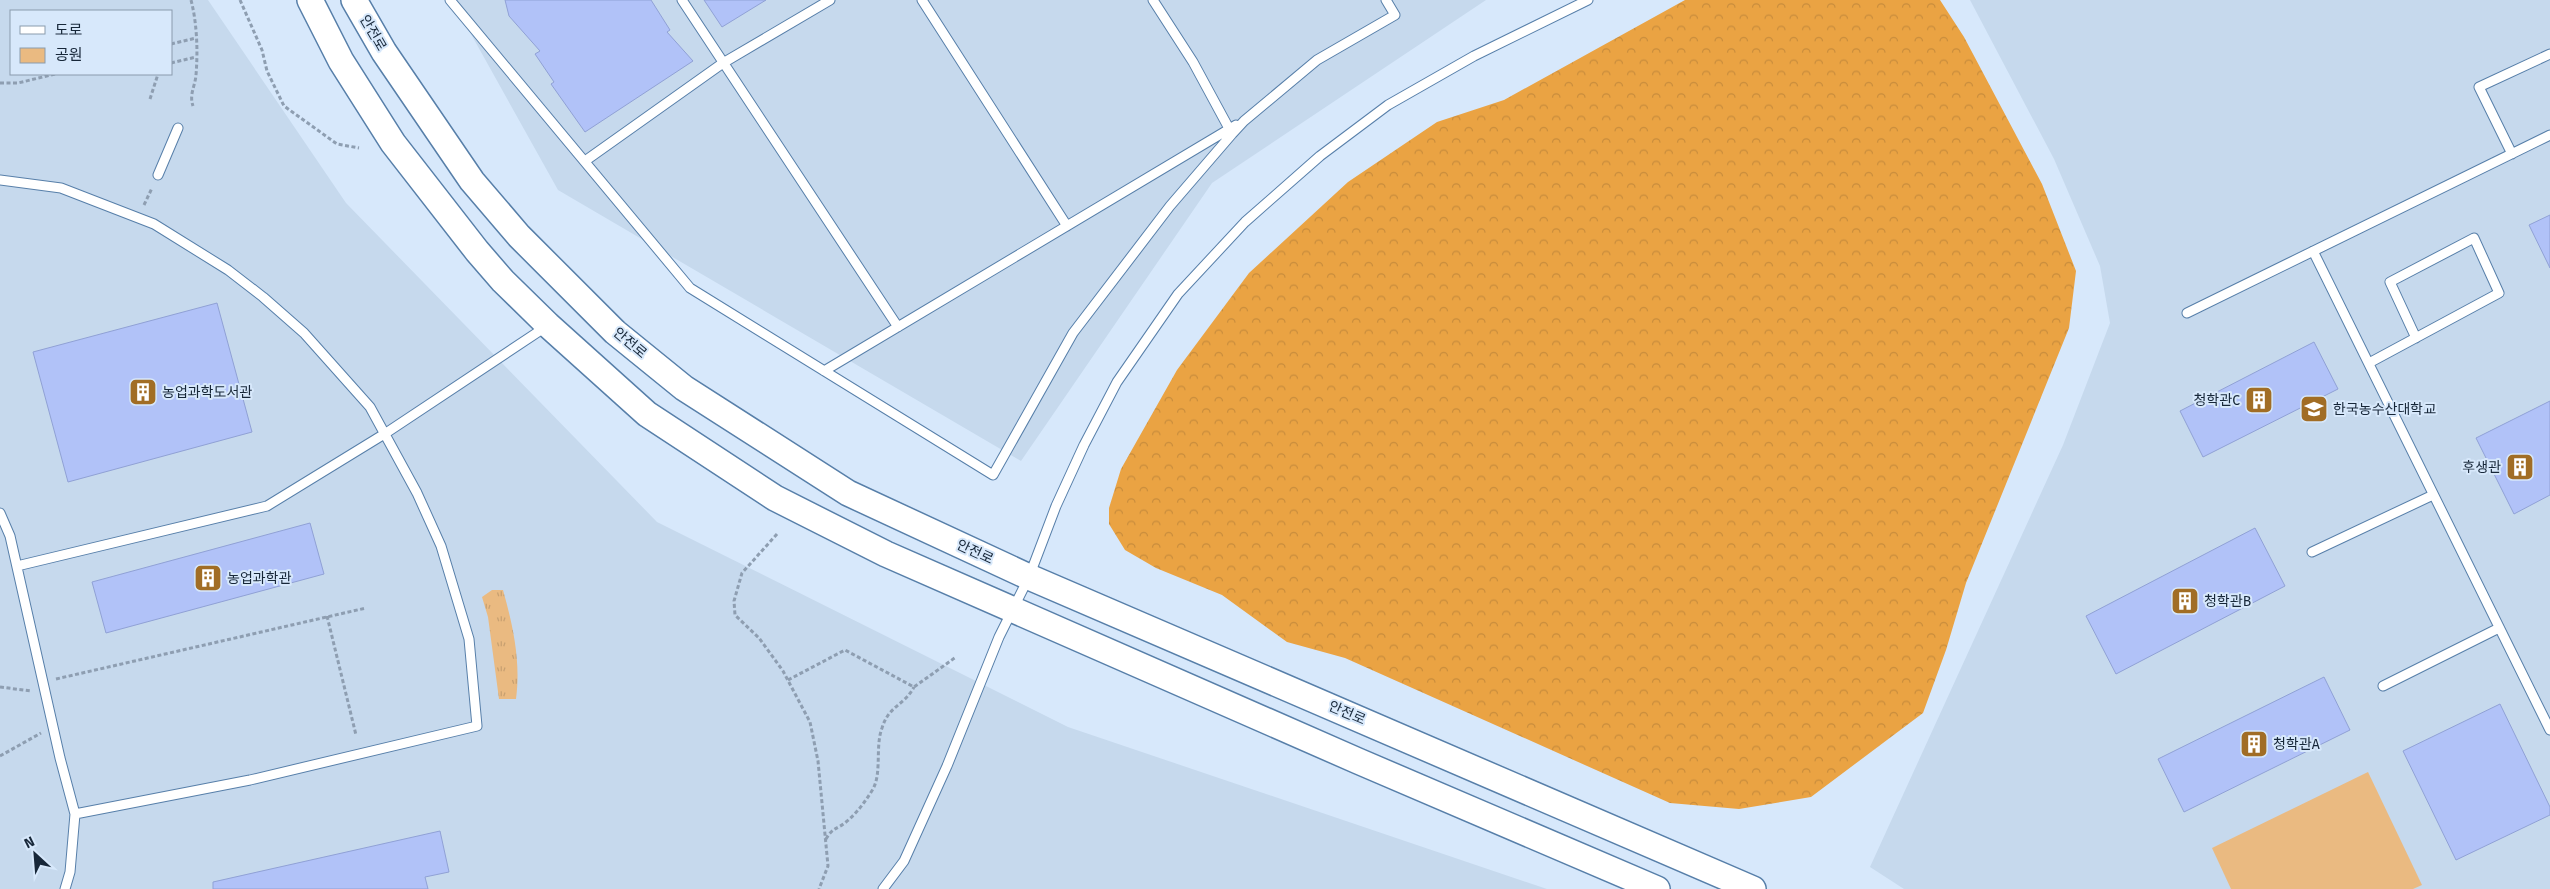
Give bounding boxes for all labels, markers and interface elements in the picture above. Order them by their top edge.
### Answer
legend [10,10,172,75]
street label: 안전로 [356,12,390,54]
text: 도로 [55,21,83,39]
text: 공원 [55,46,83,64]
street label: 안전로 [610,324,650,362]
building icon: 농업과학도서관 [128,377,158,407]
place label: 농업과학도서관 [162,384,252,401]
building icon: 청학관C [2244,385,2274,415]
place label: 청학관C [2194,392,2240,409]
school or university icon: 한국농수산대학교 [2299,394,2329,424]
place label: 한국농수산대학교 [2333,401,2436,418]
building icon: 후생관 [2505,452,2535,482]
place label: 후생관 [2462,459,2501,476]
street label: 안전로 [954,536,996,568]
building icon: 농업과학관 [193,563,223,593]
place label: 농업과학관 [227,570,292,587]
building icon: 청학관B [2170,586,2200,616]
place label: 청학관B [2204,593,2251,610]
street label: 안전로 [1326,698,1368,728]
building icon: 청학관A [2239,729,2269,759]
place label: 청학관A [2273,736,2320,753]
north arrow [10,829,60,879]
text: N [22,833,37,852]

